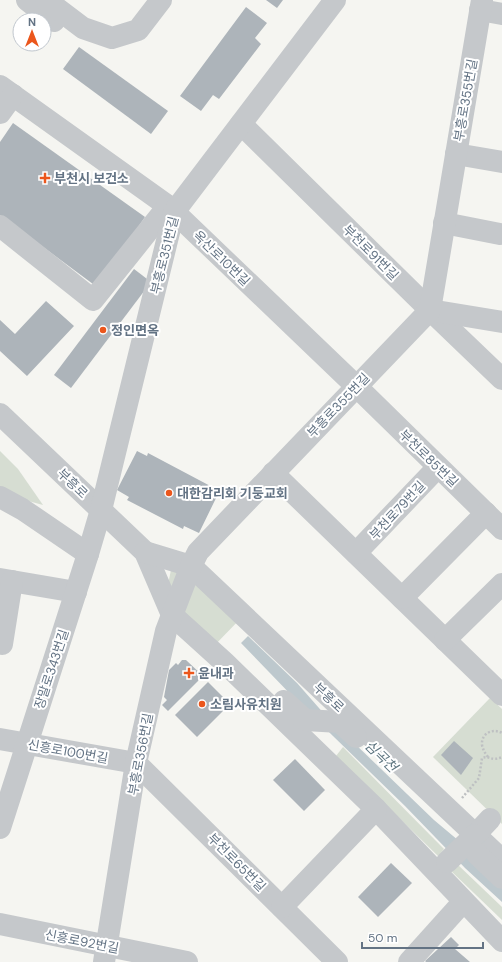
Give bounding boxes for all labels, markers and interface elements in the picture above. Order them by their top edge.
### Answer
north arrow [12,12,52,52]
text: N [28,15,36,29]
street label: 부흥로355번길 [450,58,481,143]
place label: 부천시 보건소 [54,170,129,187]
marker: 부천시 보건소 [39,172,51,184]
street label: 부흥로351번길 [147,215,182,296]
street label: 부천로91번길 [339,221,402,284]
street label: 옥산로10번길 [190,227,254,290]
place label: 정인면옥 [111,322,159,339]
marker: 정인면옥 [98,325,108,335]
street label: 부흥로355번길 [303,369,373,441]
street label: 부천로85번길 [396,426,462,491]
street label: 부흥로 [54,465,91,502]
street label: 부천로79번길 [366,477,429,543]
place label: 대한감리회 기둥교회 [177,485,288,502]
marker: 대한감리회 기둥교회 [164,488,174,498]
street label: 장말로343번길 [31,627,72,711]
place label: 윤내과 [198,665,234,682]
marker: 윤내과 [183,667,195,679]
street label: 부흥로 [310,679,348,716]
place label: 소림사유치원 [210,696,282,713]
marker: 소림사유치원 [197,699,207,709]
street label: 부흥로356번길 [124,711,157,797]
street label: 신흥로100번길 [26,736,110,767]
water label: 심곡천 [361,736,402,777]
street label: 부천로65번길 [204,830,269,895]
scale bar [362,924,483,950]
street label: 신흥로92번길 [43,926,120,957]
text: 50 m [368,930,397,946]

